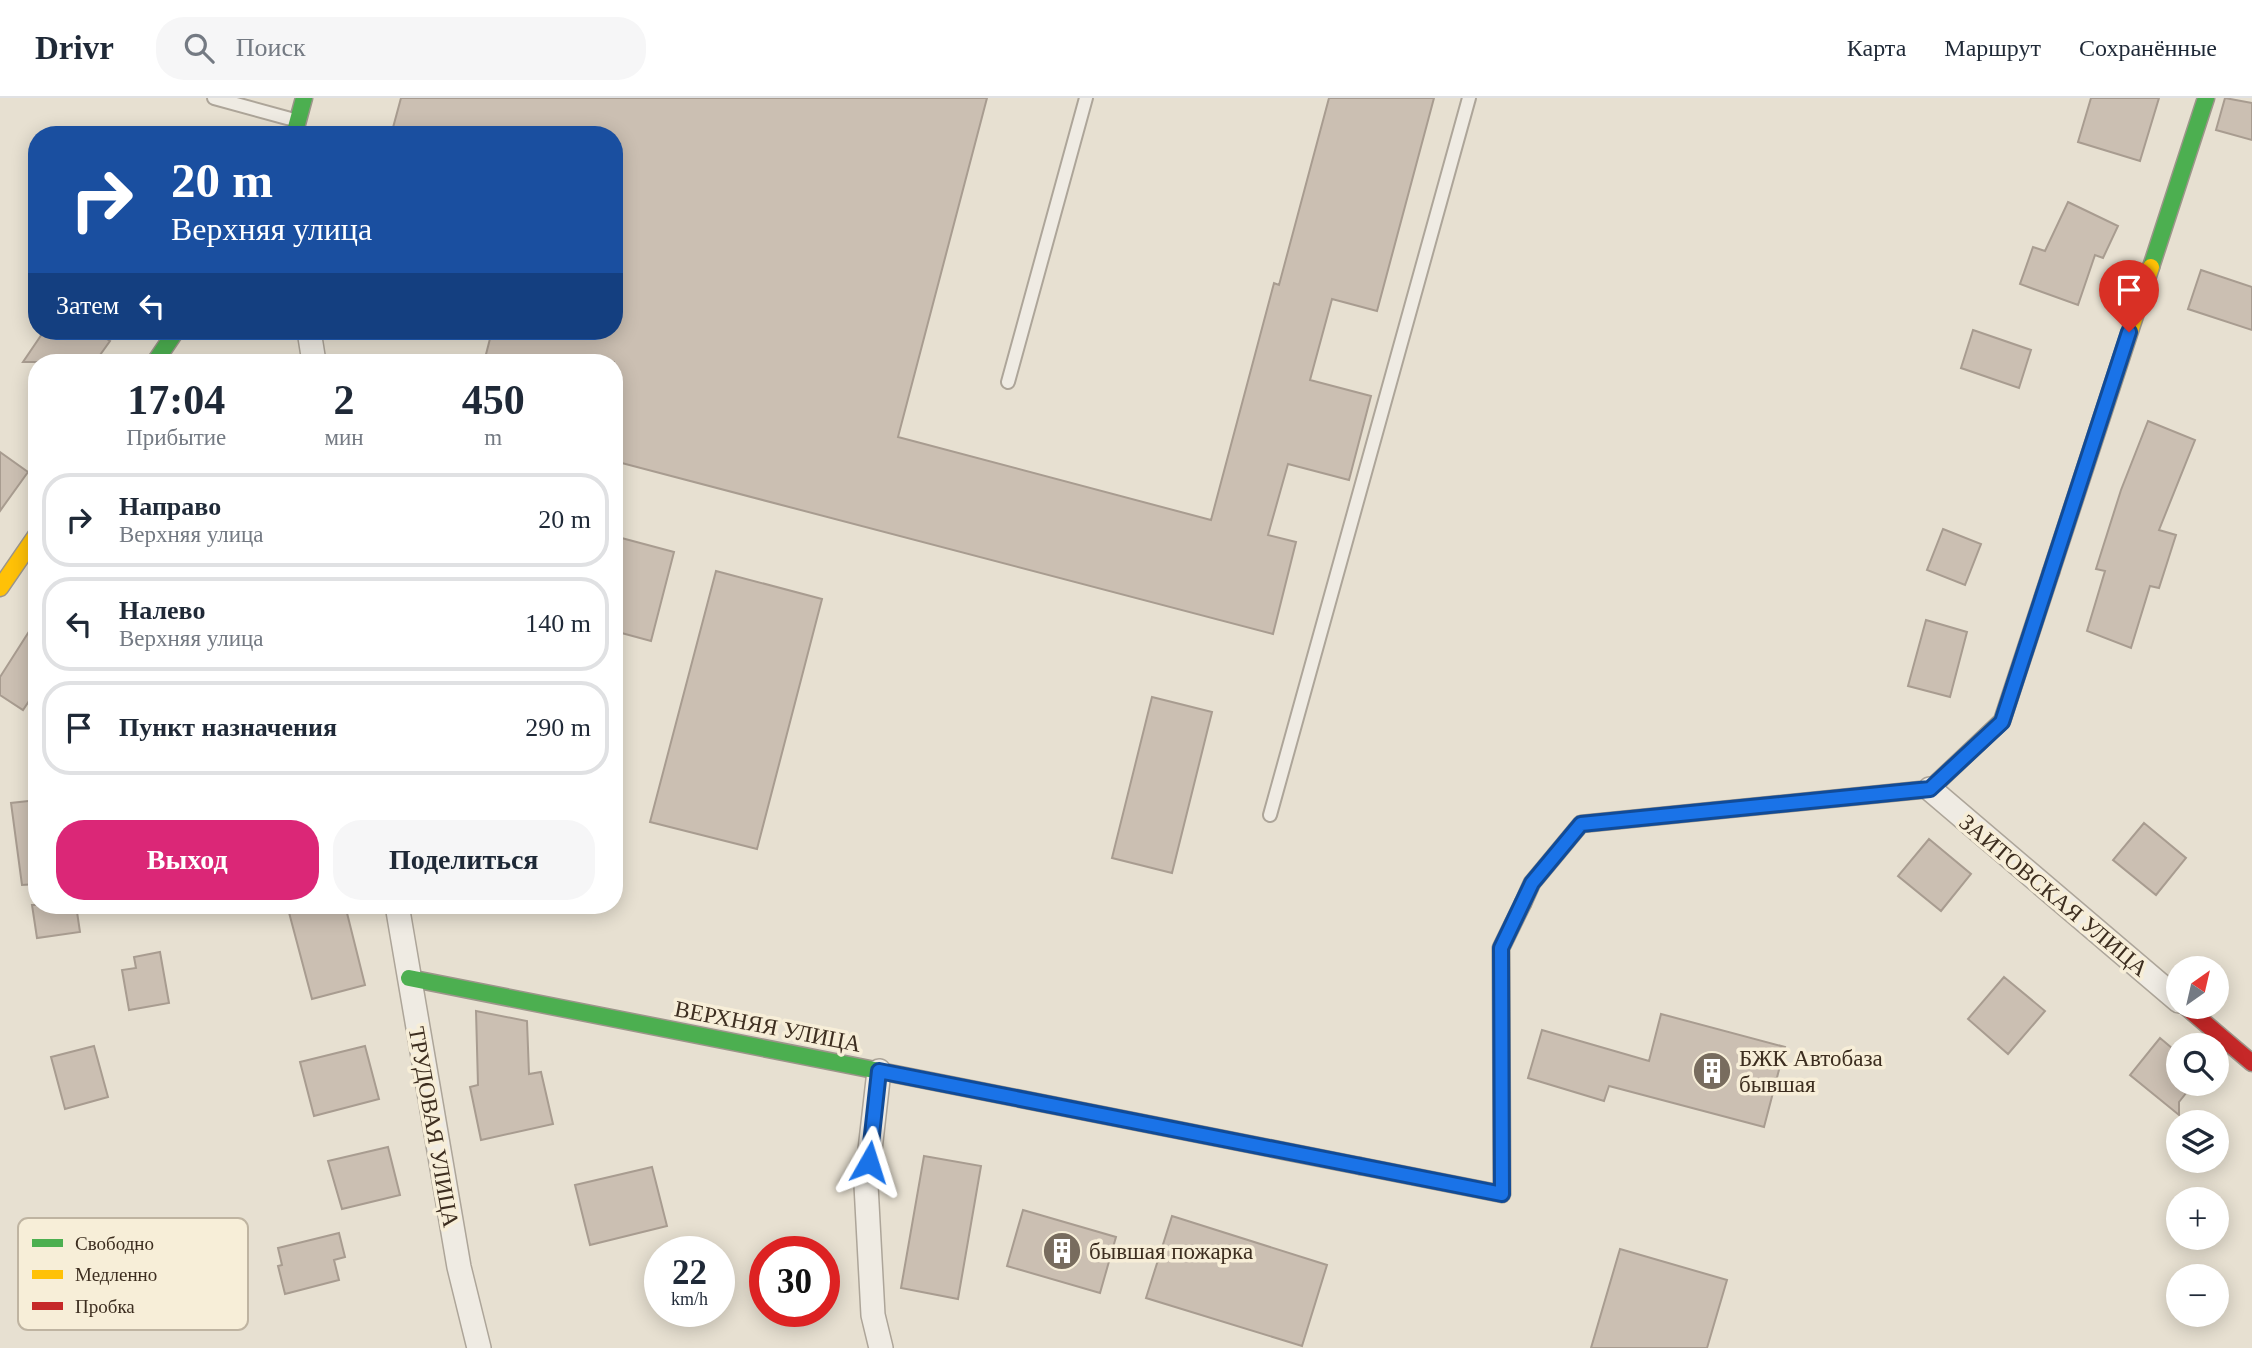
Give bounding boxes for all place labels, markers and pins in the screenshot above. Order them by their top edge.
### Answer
pin [2099,260,2159,332]
place label: БЖК Автобаза бывшая [1739,1046,1883,1097]
building icon: БЖК Автобаза бывшая [1691,1050,1733,1092]
building icon: бывшая пожарка [1041,1230,1083,1272]
place label: бывшая пожарка [1089,1239,1253,1264]

